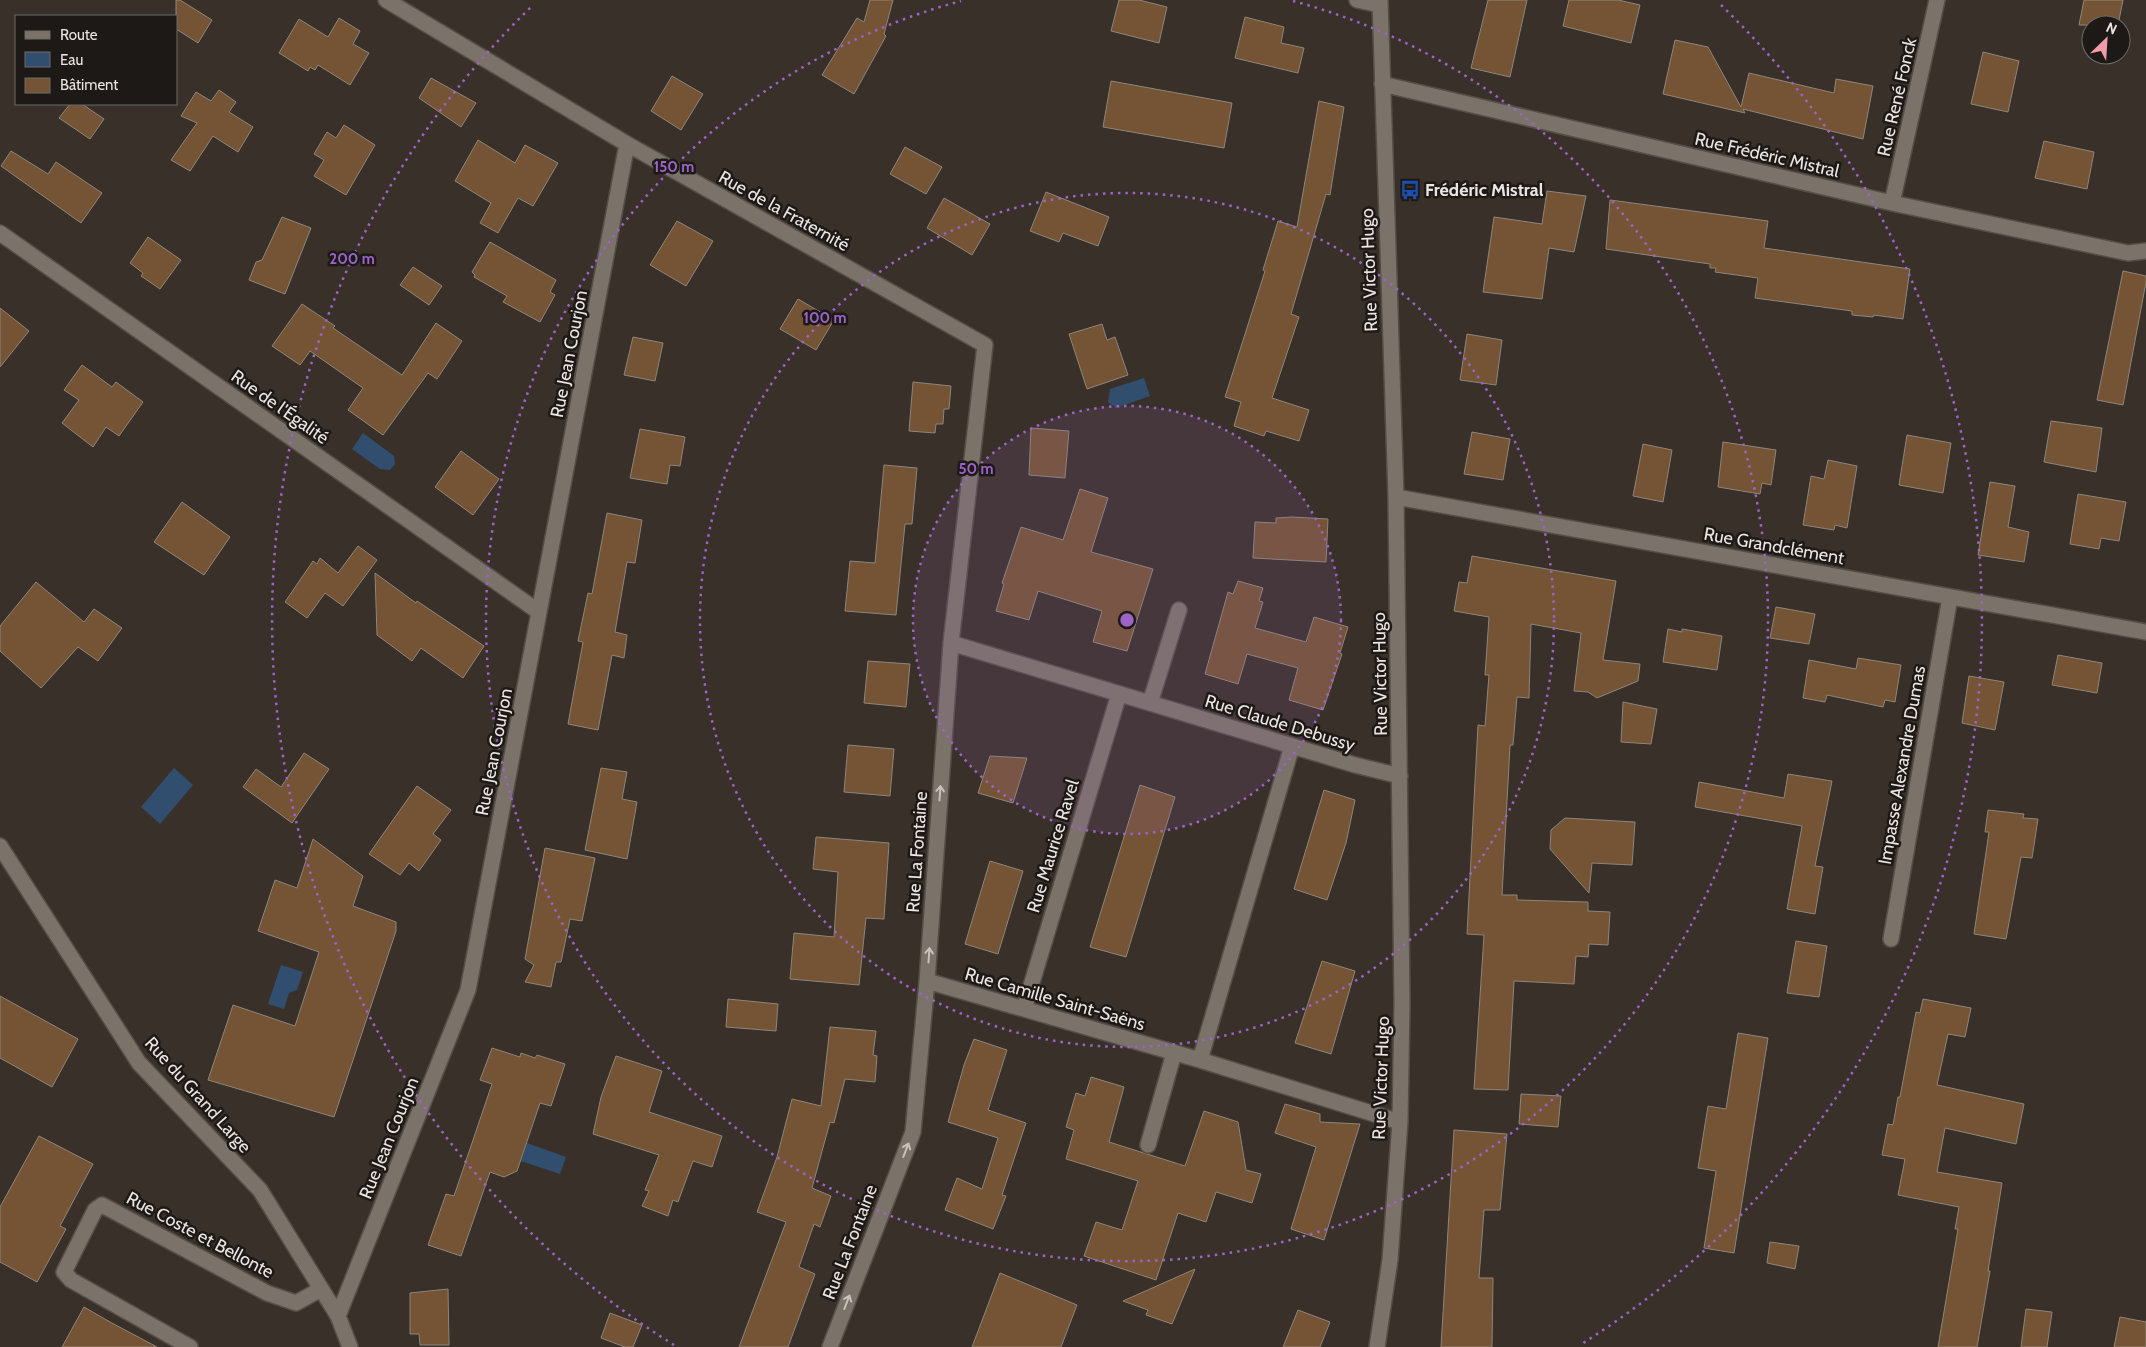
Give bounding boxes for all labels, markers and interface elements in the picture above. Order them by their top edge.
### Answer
legend [15,15,178,105]
north arrow [2081,15,2131,65]
text: N [2103,18,2120,38]
text: Route [60,26,98,44]
street label: Rue René Fonck [1873,35,1922,159]
text: Eau [60,51,83,69]
text: Bâtiment [60,76,118,94]
street label: Rue Frédéric Mistral [1693,128,1842,183]
text: 150 m [654,158,694,176]
street label: Rue de la Fraternité [715,166,853,256]
bus stop icon: Frédéric Mistral [1399,179,1421,201]
place label: Frédéric Mistral [1425,179,1544,201]
street label: Rue Victor Hugo [1356,208,1382,332]
text: 200 m [329,250,375,268]
street label: Rue Jean Courjon [546,288,592,420]
text: 100 m [803,309,847,327]
street label: Rue de l'Égalité [227,365,333,449]
text: 50 m [958,460,994,478]
street label: Rue Grandclément [1702,523,1846,569]
centre of rings [1118,611,1136,629]
street label: Rue Victor Hugo [1368,612,1392,736]
street label: Impasse Alexandre Dumas [1874,664,1930,866]
street label: Rue Jean Courjon [471,686,517,818]
street label: Rue Claude Debussy [1202,690,1358,756]
street label: Rue Maurice Ravel [1022,776,1084,915]
one-way arrow [936,785,945,801]
street label: Rue La Fontaine [902,791,932,913]
one-way arrow [924,947,933,963]
street label: Rue Camille Saint-Saëns [962,963,1148,1035]
street label: Rue Victor Hugo [1368,1016,1394,1140]
street label: Rue du Grand Large [140,1032,256,1158]
street label: Rue Jean Courjon [355,1074,423,1202]
one-way arrow [902,1143,911,1158]
street label: Rue La Fontaine [818,1181,882,1303]
street label: Rue Coste et Bellonte [123,1187,277,1283]
one-way arrow [843,1294,852,1310]

